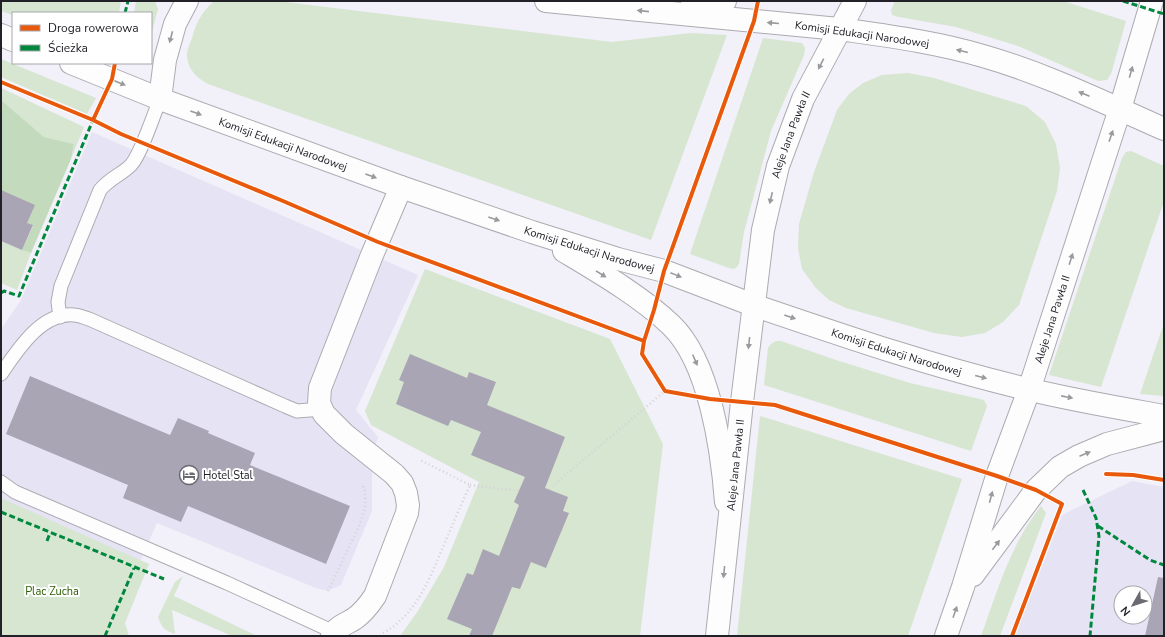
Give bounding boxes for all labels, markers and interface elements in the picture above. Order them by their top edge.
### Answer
one-way arrow [637,8,649,14]
legend [12,12,152,64]
street label: Komisji Edukacji Narodowej [794,18,930,51]
text: Droga rowerowa [48,20,139,36]
one-way arrow [767,20,779,26]
one-way arrow [168,30,174,43]
text: Ścieżka [48,40,88,56]
one-way arrow [955,47,968,53]
one-way arrow [818,58,825,69]
one-way arrow [1128,66,1134,78]
one-way arrow [115,80,127,86]
street label: Aleje Jana Pawła II [768,88,814,180]
one-way arrow [1078,91,1090,97]
one-way arrow [191,110,203,116]
street label: Komisji Edukacji Narodowej [217,114,349,175]
one-way arrow [1108,129,1114,141]
one-way arrow [365,173,377,179]
one-way arrow [767,192,773,204]
one-way arrow [488,216,500,222]
street label: Komisji Edukacji Narodowej [522,223,656,276]
one-way arrow [1068,253,1074,265]
one-way arrow [595,270,607,277]
one-way arrow [671,273,683,279]
street label: Aleje Jana Pawła II [1031,273,1074,366]
one-way arrow [784,315,796,321]
street label: Komisji Edukacji Narodowej [829,325,963,380]
one-way arrow [746,337,752,349]
one-way arrow [692,355,698,366]
one-way arrow [975,375,987,381]
one-way arrow [1061,395,1073,401]
street label: Aleje Jana Pawła II [723,418,748,512]
one-way arrow [1079,451,1090,457]
hotel icon: Hotel Stal [178,464,200,486]
place label: Hotel Stal [203,468,254,483]
one-way arrow [988,490,994,502]
one-way arrow [992,540,1000,551]
one-way arrow [720,566,727,578]
park label: Plac Zucha [25,584,79,599]
north arrow [1113,585,1153,625]
text: N [1117,603,1134,619]
one-way arrow [952,605,958,617]

